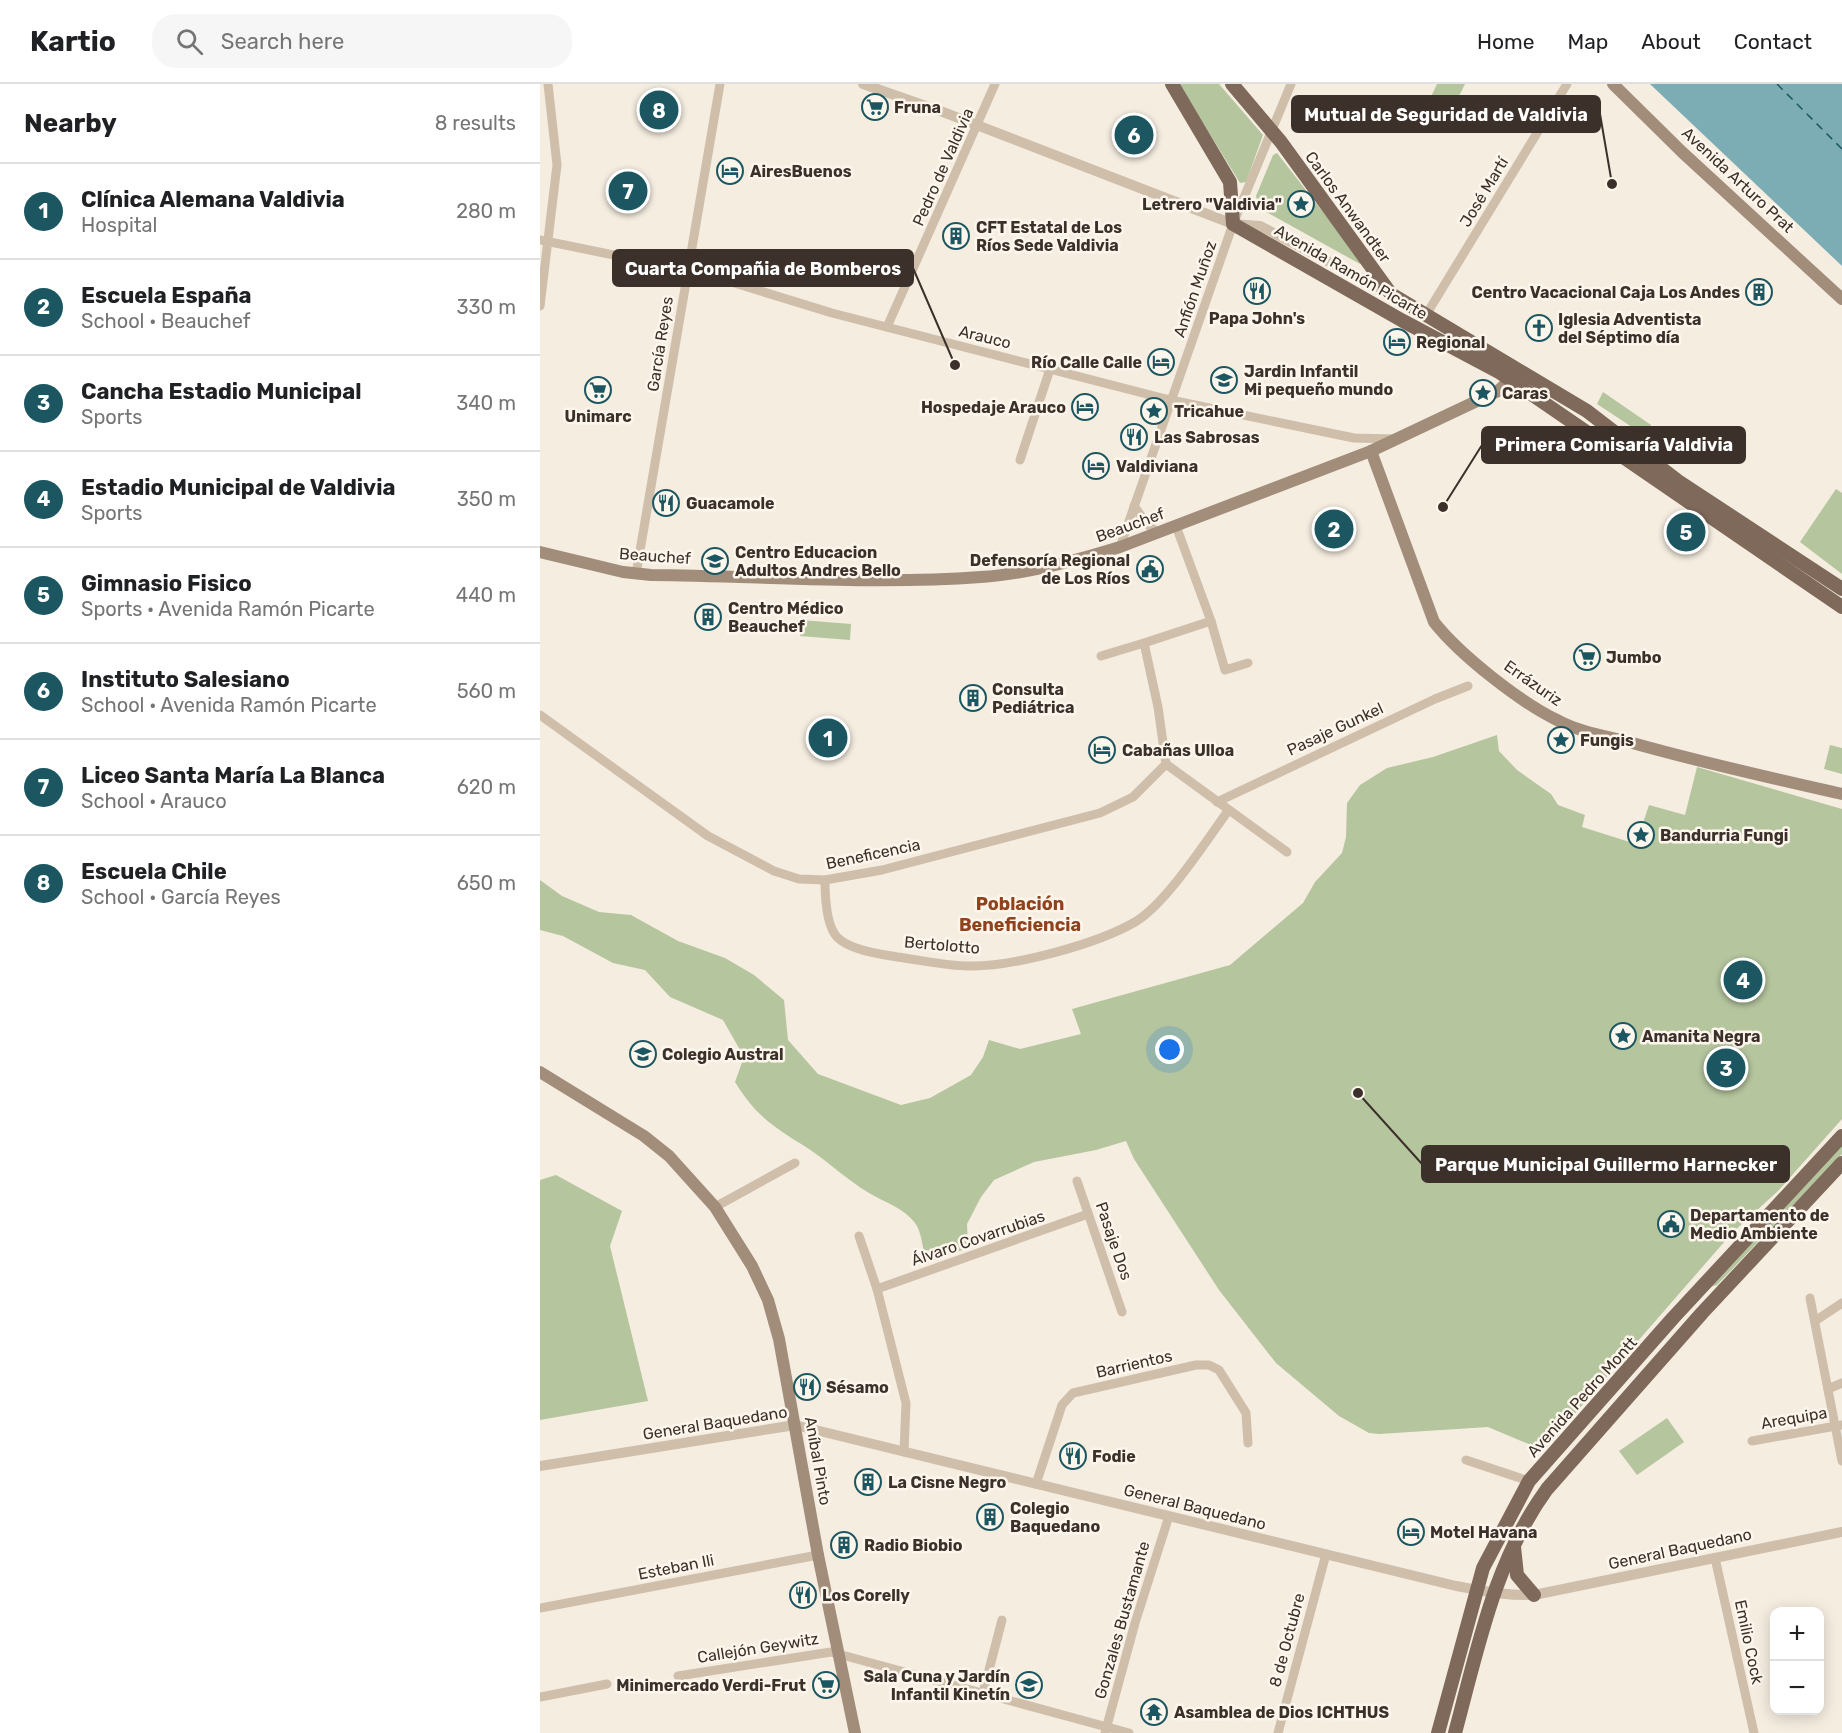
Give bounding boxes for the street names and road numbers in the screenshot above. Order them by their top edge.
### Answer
street label: Pedro de Valdivia [909,105,977,229]
street label: Avenida Arturo Prat [1678,123,1798,237]
street label: Carlos Anwandter [1301,148,1395,266]
street label: José Martí [1456,153,1513,230]
street label: Avenida Ramón Picarte [1271,221,1431,324]
street label: Anfión Muñoz [1170,238,1220,340]
street label: García Reyes [643,295,677,393]
street label: Arauco [957,321,1013,353]
street label: Beauchef [1093,504,1168,546]
street label: Beauchef [619,544,692,568]
street label: Errázuriz [1500,656,1566,710]
street label: Pasaje Gunkel [1284,698,1386,760]
street label: Beneficencia [824,835,922,873]
street label: Bertolotto [903,932,981,958]
street label: Pasaje Dos [1092,1199,1136,1283]
street label: Álvaro Covarrubias [909,1206,1047,1270]
street label: Avenida Pedro Montt [1523,1333,1641,1461]
street label: Barrientos [1094,1346,1174,1382]
street label: General Baquedano [641,1402,789,1444]
street label: Arequipa [1759,1403,1829,1433]
street label: Aníbal Pinto [801,1415,835,1507]
street label: General Baquedano [1122,1480,1268,1534]
street label: General Baquedano [1607,1525,1753,1573]
street label: Gonzales Bustamante [1090,1539,1154,1701]
street label: Esteban Ili [636,1550,716,1584]
street label: 8 de Octubre [1265,1591,1309,1689]
street label: Emilio Cock [1731,1598,1767,1687]
street label: Callejón Geywitz [696,1629,820,1667]

